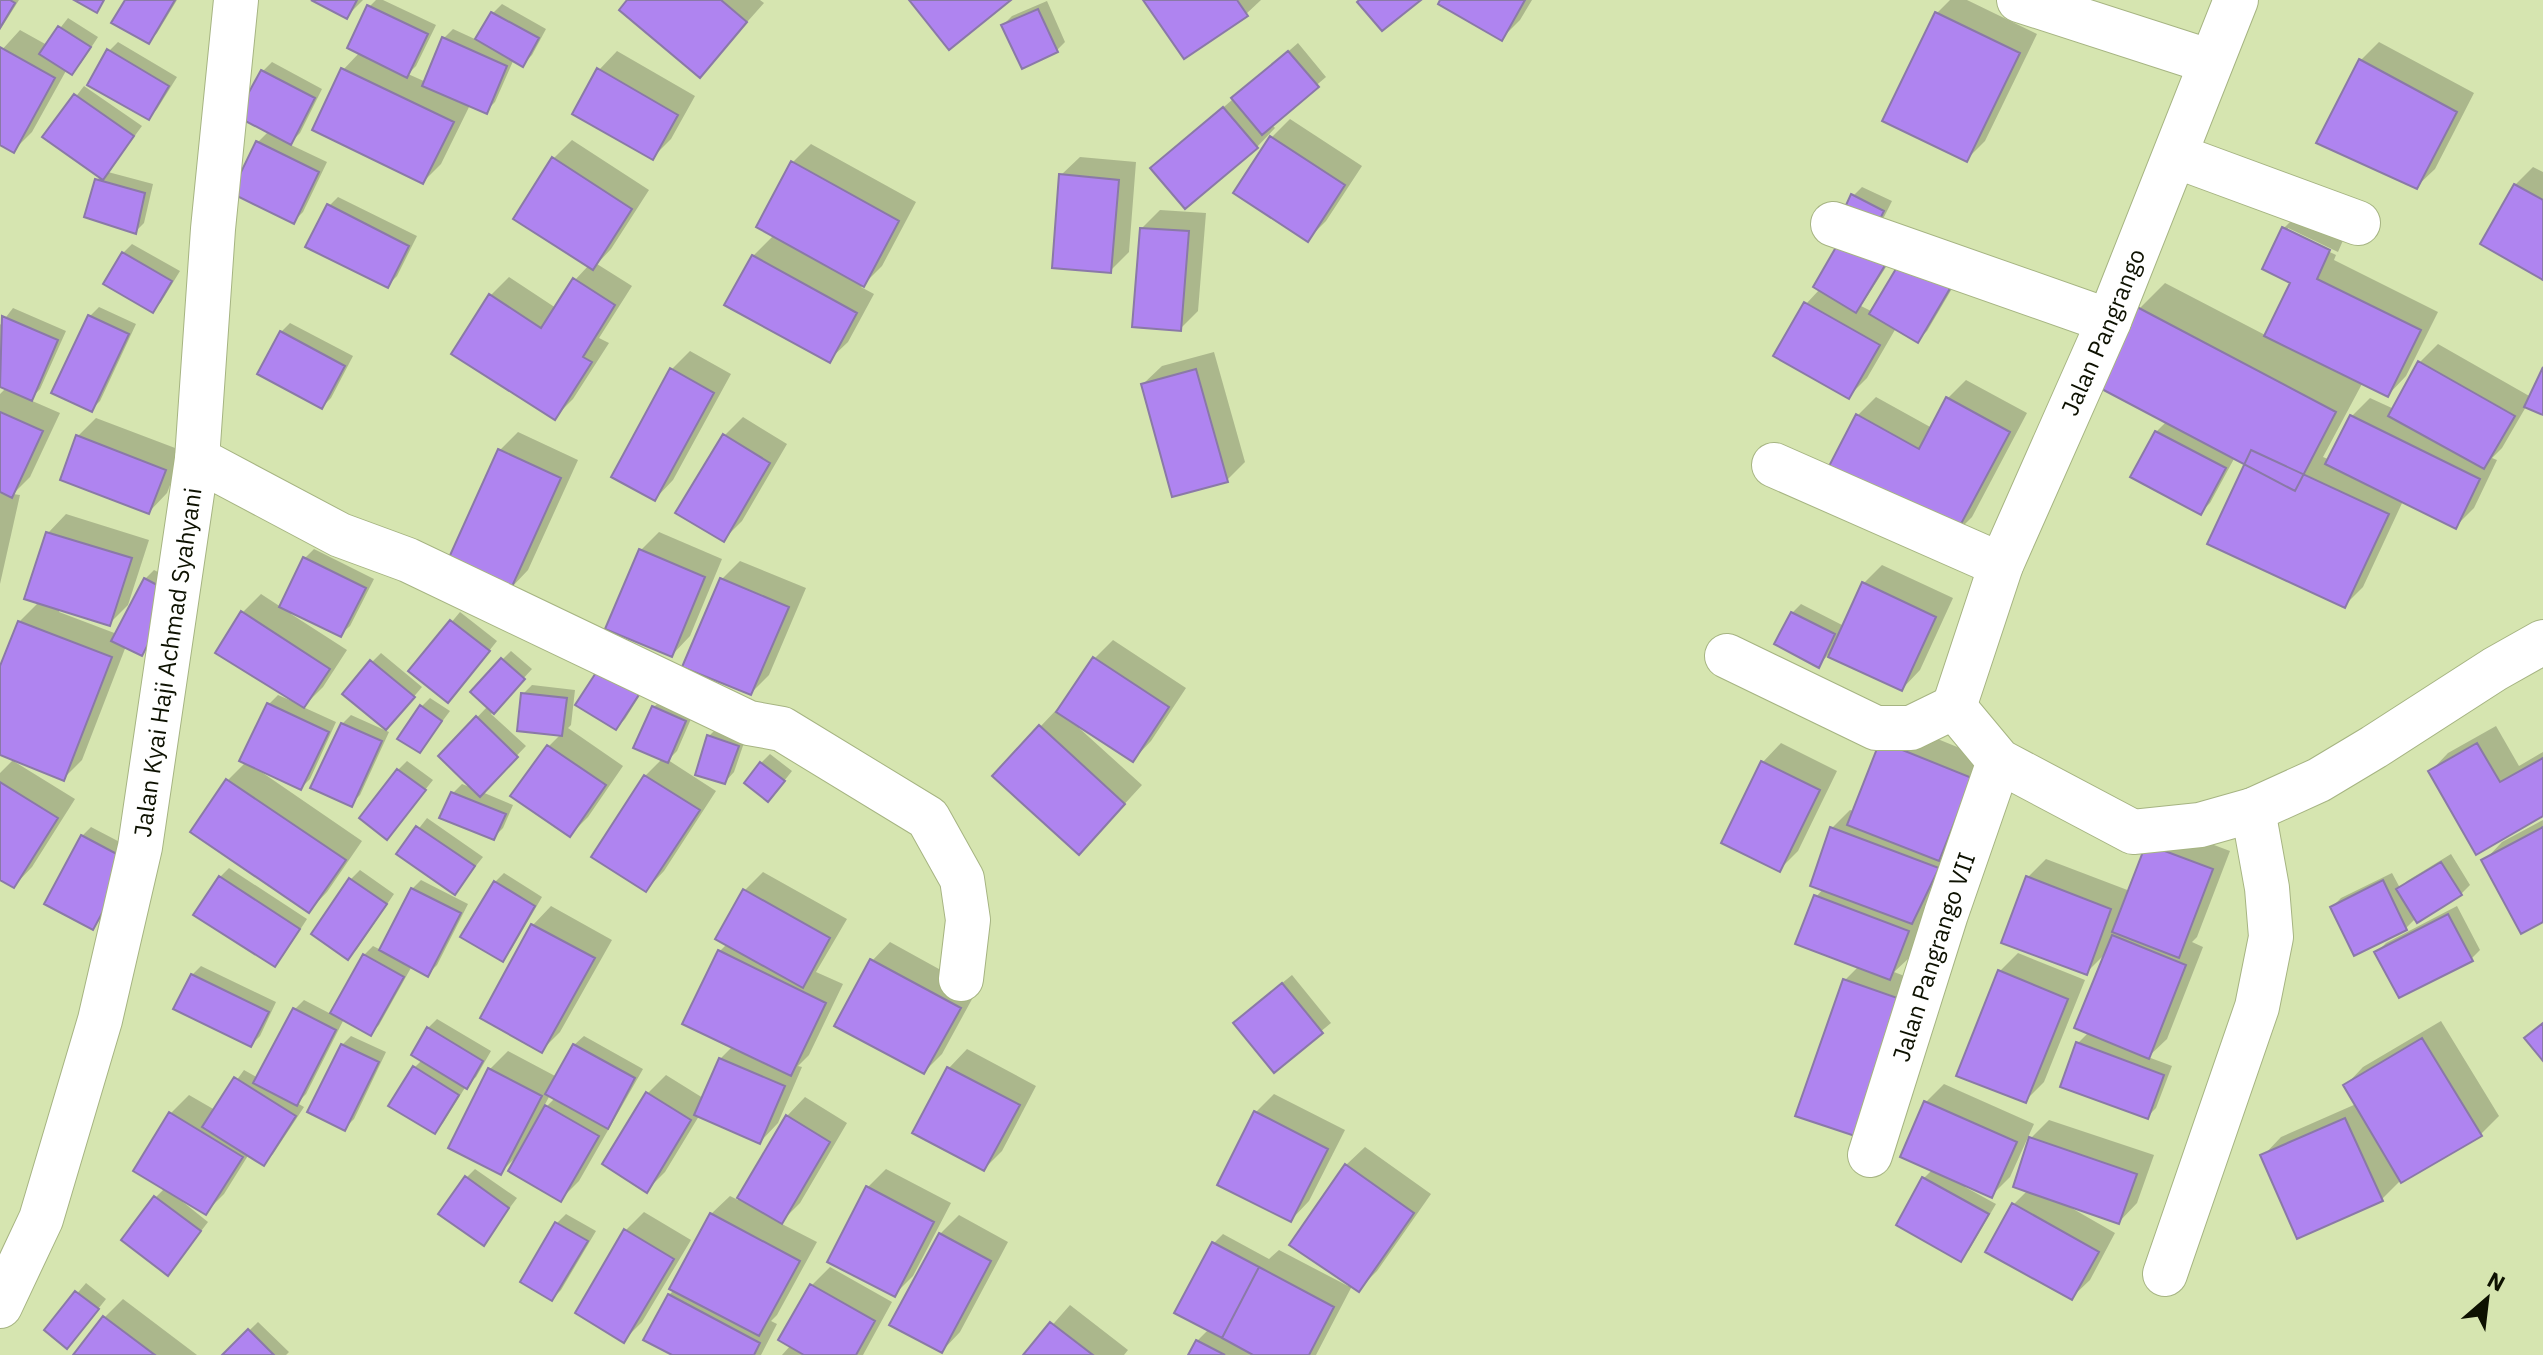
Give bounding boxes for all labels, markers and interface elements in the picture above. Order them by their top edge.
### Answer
street label: Jalan Pangrango [2053,244,2152,420]
street label: Jalan Kyai Haji Achmad Syahyani [126,485,209,839]
street label: Jalan Pangrango VII [1885,848,1982,1065]
north arrow [2447,1259,2527,1339]
text: N [2483,1264,2510,1297]

